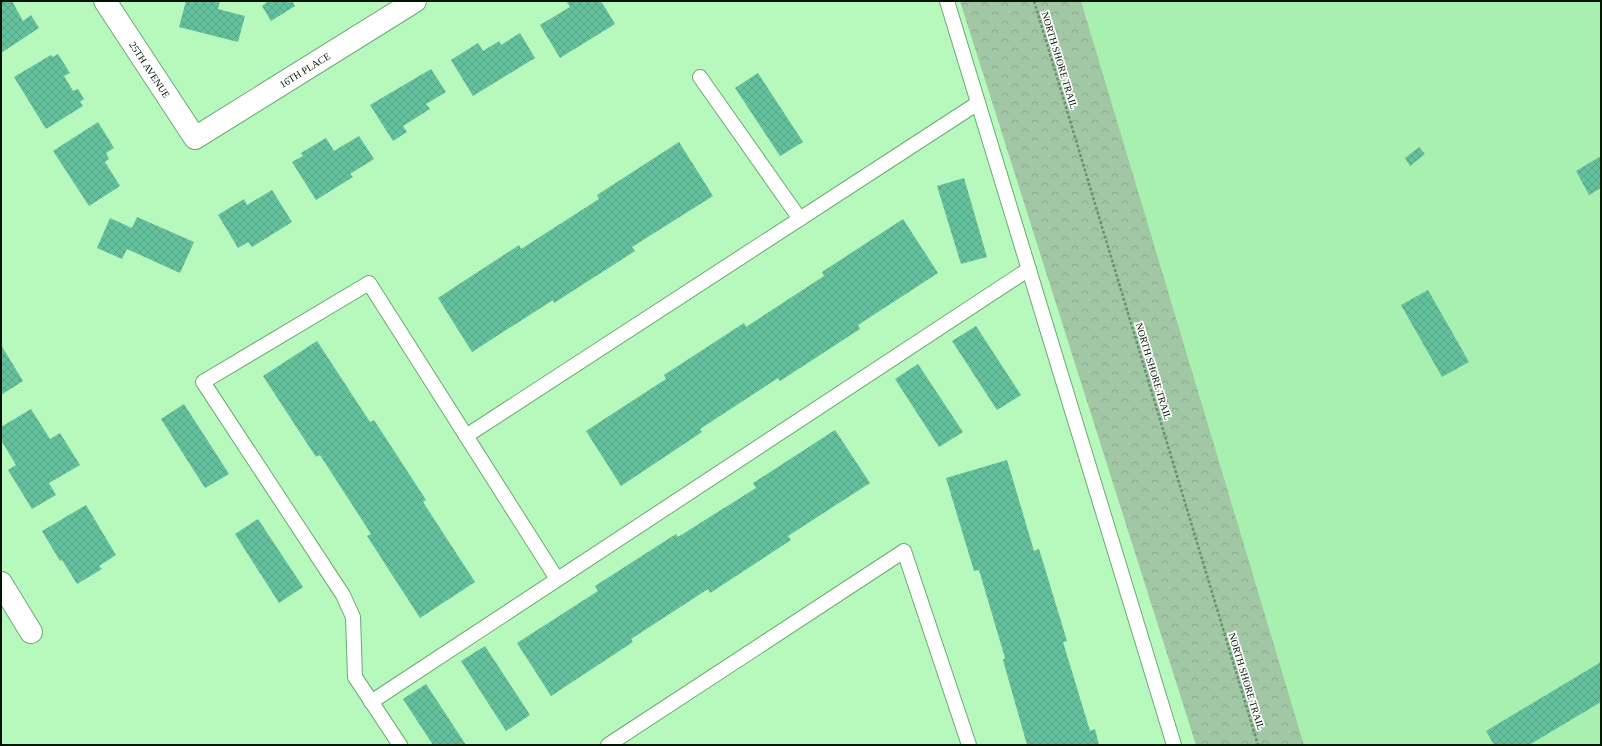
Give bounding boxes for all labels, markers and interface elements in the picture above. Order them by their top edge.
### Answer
street label: NORTH SHORE TRAIL [1040,10,1080,110]
street label: 25TH AVENUE [127,40,172,100]
street label: 16TH PLACE [278,50,332,90]
street label: NORTH SHORE TRAIL [1134,321,1174,421]
street label: NORTH SHORE TRAIL [1227,631,1267,731]

